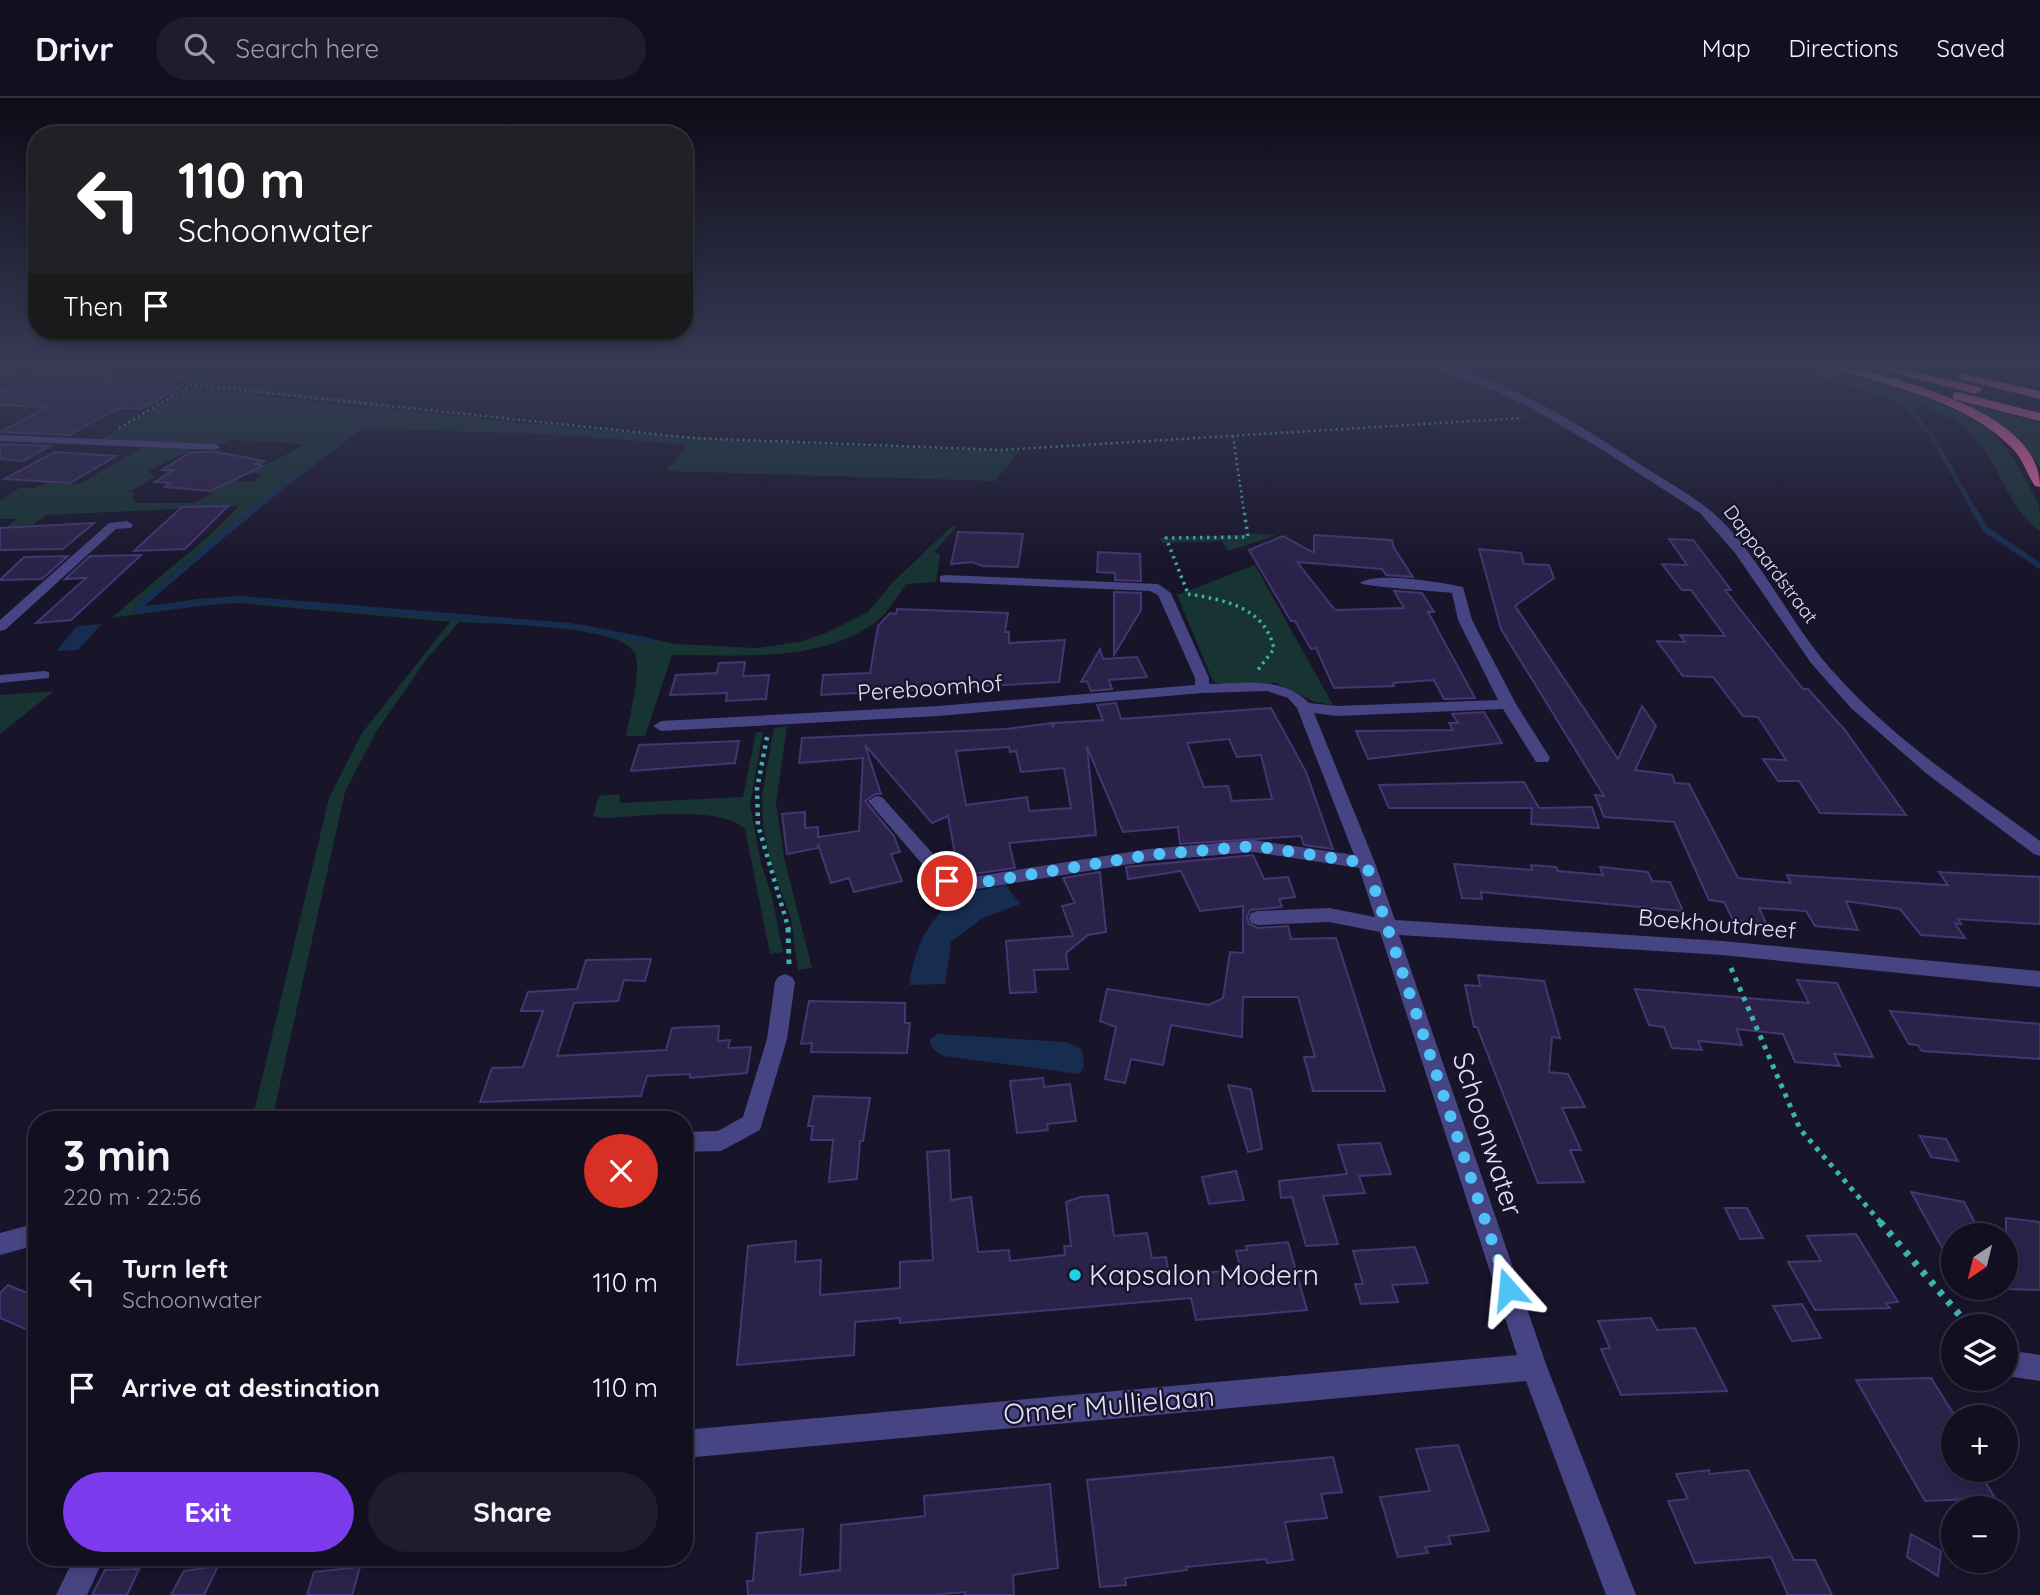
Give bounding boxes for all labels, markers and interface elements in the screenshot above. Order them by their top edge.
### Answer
search box [156,17,646,80]
text: Drivr [35,28,114,69]
icon: search [180,29,218,67]
text: Search here [236,32,379,65]
text: Map [1702,33,1751,63]
text: Directions [1789,33,1899,63]
text: Saved [1937,33,2005,63]
text: 110 m [178,149,305,210]
icon: left [63,154,154,245]
text: Schoonwater [178,210,373,250]
icon: arrive [137,287,175,325]
text: Then [63,290,123,323]
street label: Dappaardstraat [1719,500,1823,628]
street label: Pereboomhof [856,668,1004,707]
pin [917,851,977,911]
icon: arrive [928,862,966,900]
street label: Boekhoutdreef [1637,902,1797,945]
street label: Schoonwater [1446,1047,1531,1220]
text: 3 min [63,1129,171,1182]
button: close [584,1134,658,1208]
text: 220 m · 22:56 [63,1182,201,1211]
north arrow [1941,1223,2018,1300]
map controls [1941,1223,2018,1573]
text: Turn left [122,1252,229,1285]
position arrow [1471,1252,1545,1326]
place label: Kapsalon Modern [1089,1257,1319,1292]
icon: left [63,1264,101,1302]
text: 110 m [592,1266,658,1299]
marker: Kapsalon Modern [1067,1267,1083,1283]
text: Schoonwater [122,1285,262,1314]
button: layers [1941,1314,2018,1391]
icon: arrive [63,1369,101,1407]
text: Arrive at destination [122,1371,380,1404]
text: 110 m [592,1371,658,1404]
street label: Omer Mullielaan [1002,1378,1216,1431]
button: + [1941,1405,2018,1482]
button: Exit [63,1472,354,1552]
button: Share [368,1472,658,1552]
button: − [1941,1496,2018,1573]

